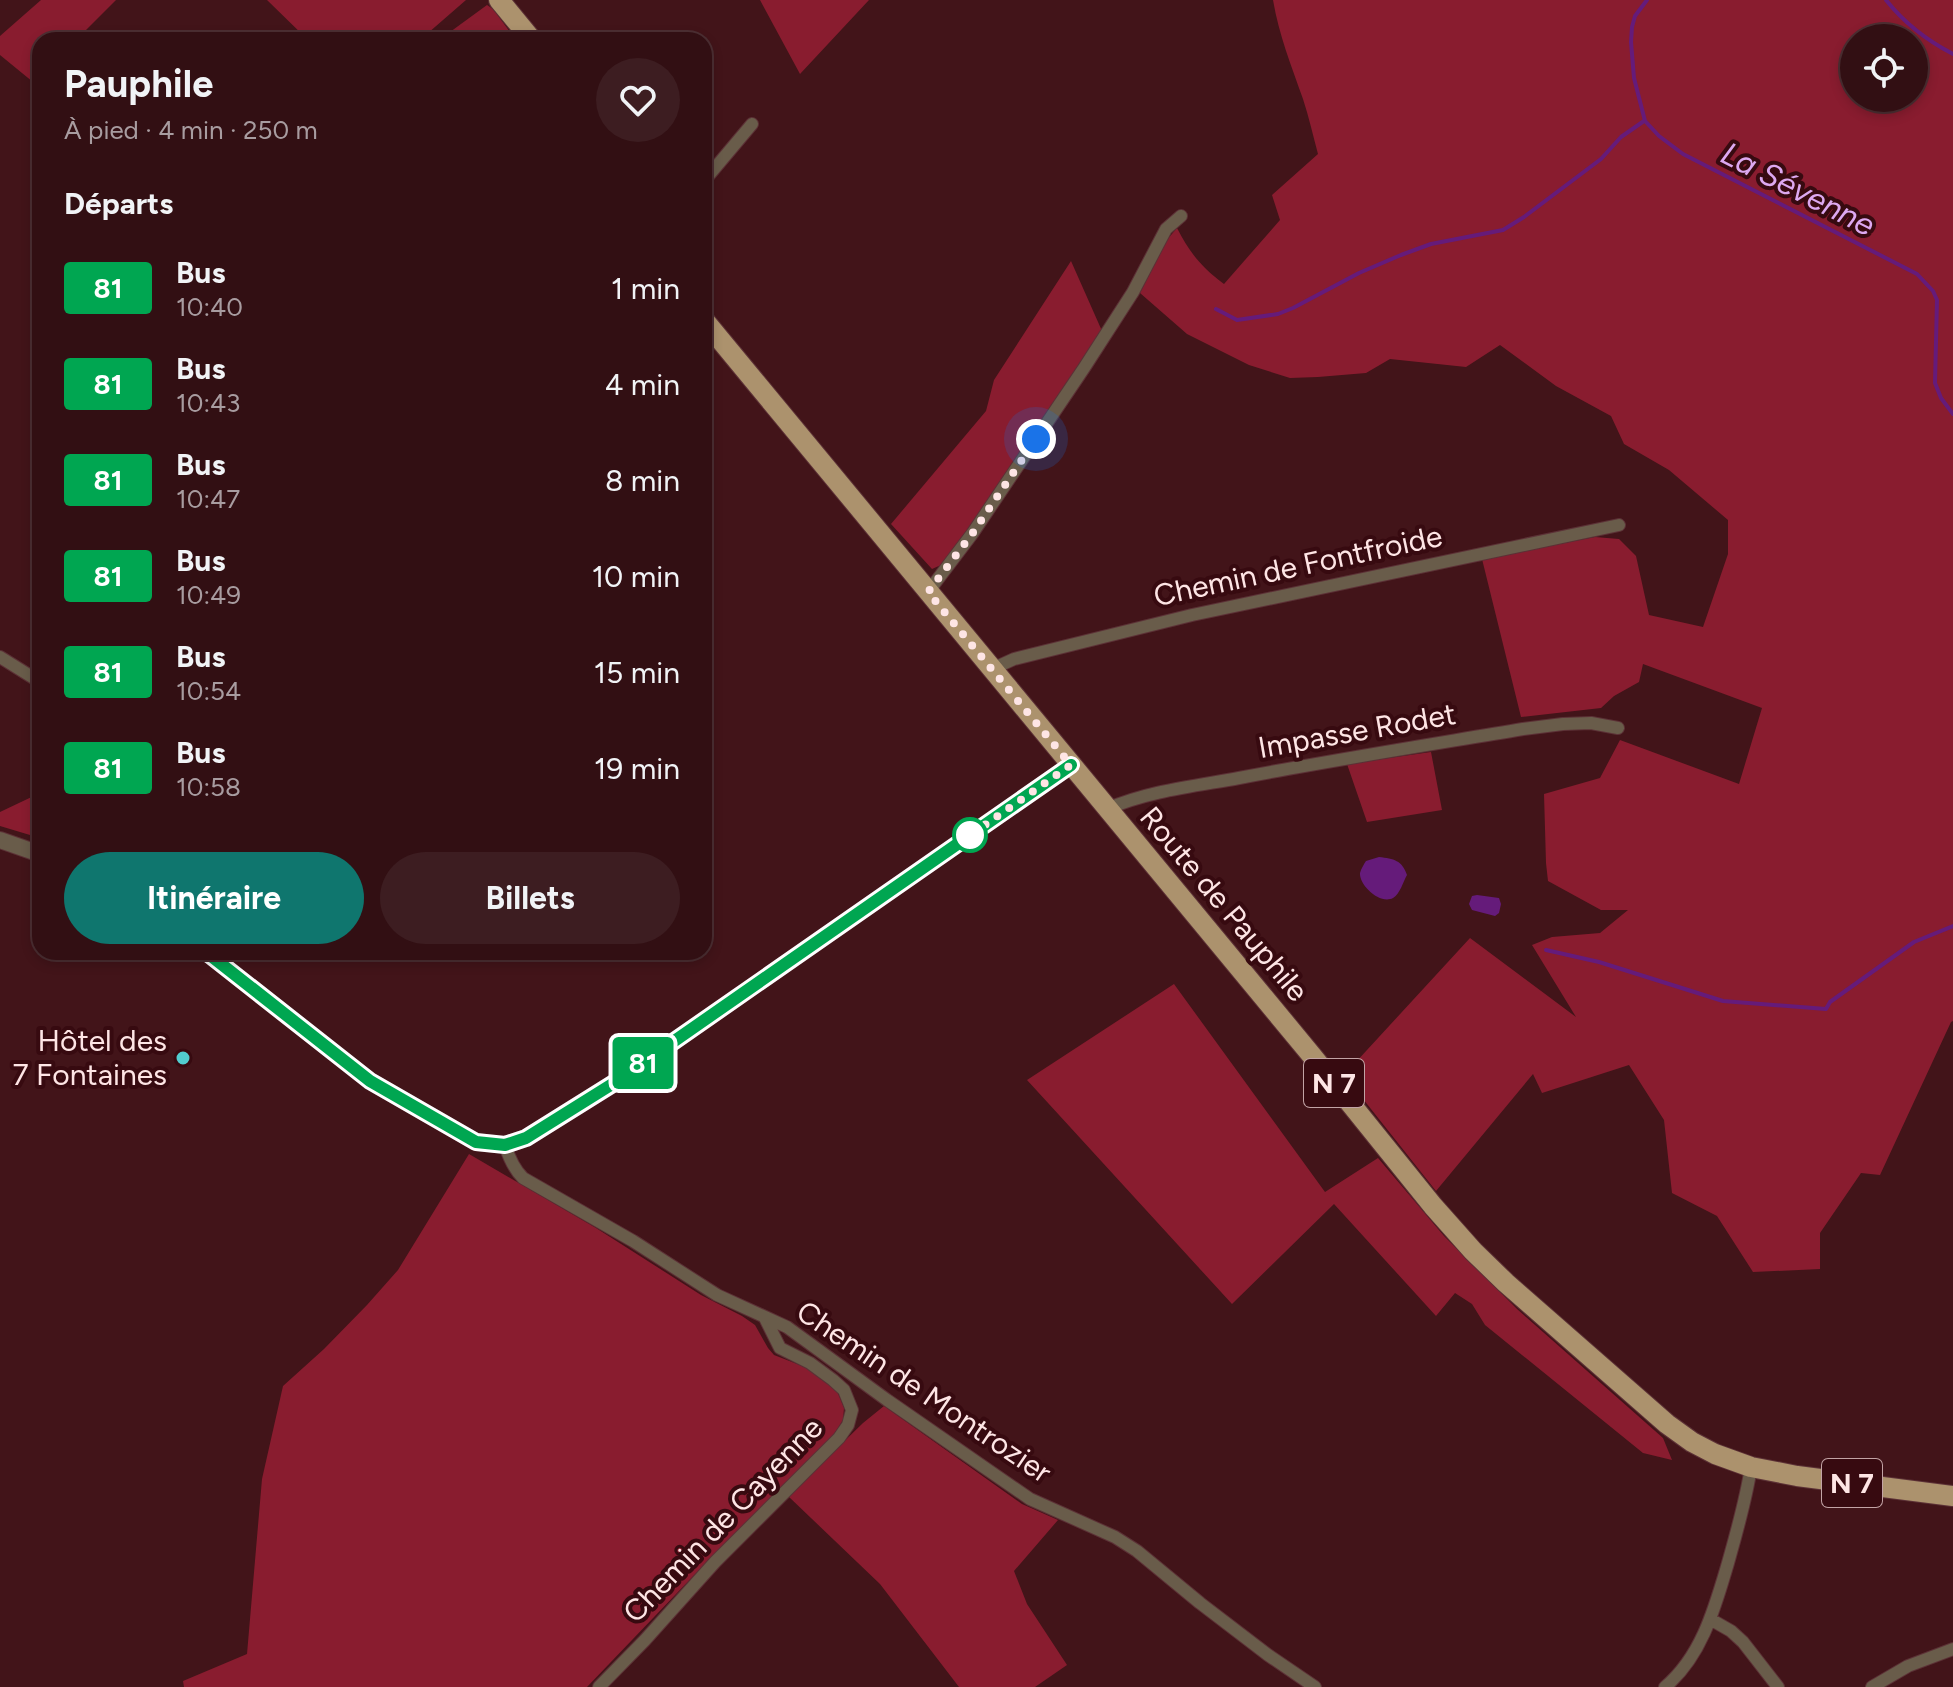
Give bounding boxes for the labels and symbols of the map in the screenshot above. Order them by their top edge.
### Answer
water label: La Sévenne [1715,134,1881,244]
your location [1016,419,1056,459]
street label: Chemin de Fontfroide [1150,517,1445,614]
street label: Impasse Rodet [1255,695,1459,766]
street label: Route de Pauphile [1132,799,1317,1009]
unlabelled marker [953,818,987,852]
place label: Hôtel des 7 Fontaines [13,1022,167,1093]
line badge: 81 [607,1037,679,1089]
marker: Hôtel des 7 Fontaines [174,1049,192,1067]
road number: N 7 [1304,1059,1364,1107]
street label: Chemin de Montrozier [790,1293,1059,1491]
street label: Chemin de Cayenne [615,1409,830,1630]
road number: N 7 [1822,1459,1882,1507]

